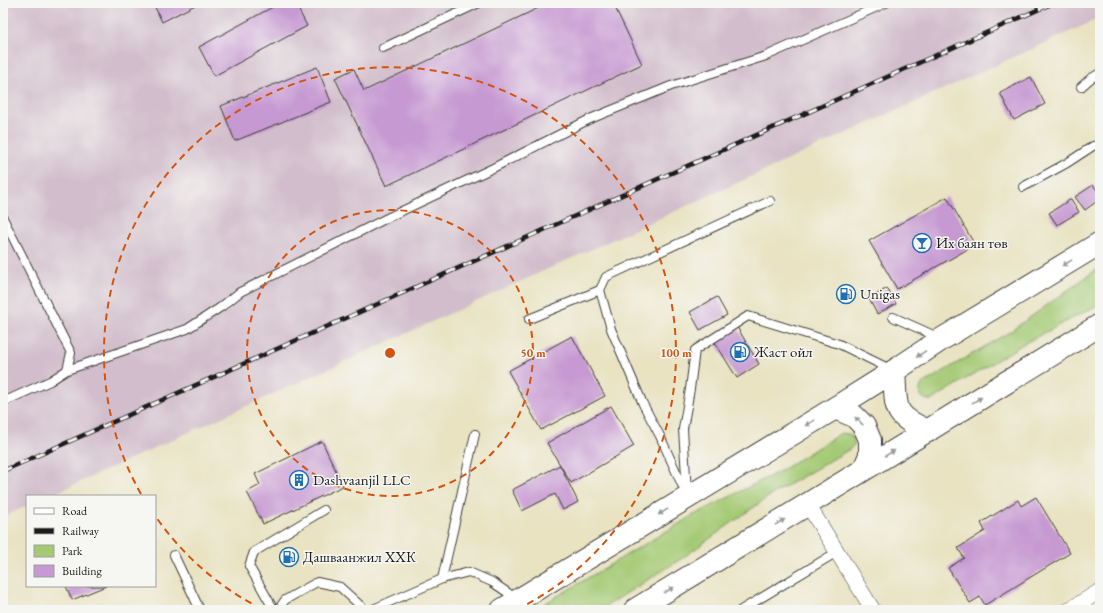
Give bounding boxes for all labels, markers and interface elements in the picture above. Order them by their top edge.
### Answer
bar icon: Их баян төв [911,232,933,254]
place label: Их баян төв [936,233,1008,252]
one-way arrow [1062,259,1072,267]
fuel station icon: Unigas [835,283,857,305]
place label: Unigas [860,284,900,303]
fuel station icon: Жаст ойл [729,341,751,363]
place label: Жаст ойл [753,342,813,361]
text: 50 m [520,345,546,361]
text: 100 m [660,345,692,361]
centre of rings [383,346,397,360]
one-way arrow [915,350,926,358]
one-way arrow [972,396,982,404]
one-way arrow [854,416,864,425]
one-way arrow [804,419,816,426]
one-way arrow [884,450,896,457]
building icon: Dashvaanjil LLC [288,469,310,491]
place label: Dashvaanjil LLC [313,470,411,489]
legend [26,495,156,587]
text: Road [62,503,88,519]
one-way arrow [657,508,669,515]
one-way arrow [774,519,786,526]
text: Railway [62,523,100,539]
text: Park [62,543,83,559]
fuel station icon: Дашваанжил ХХК [278,546,300,568]
place label: Дашваанжил ХХК [303,547,416,566]
text: Building [62,563,103,579]
one-way arrow [663,586,675,593]

